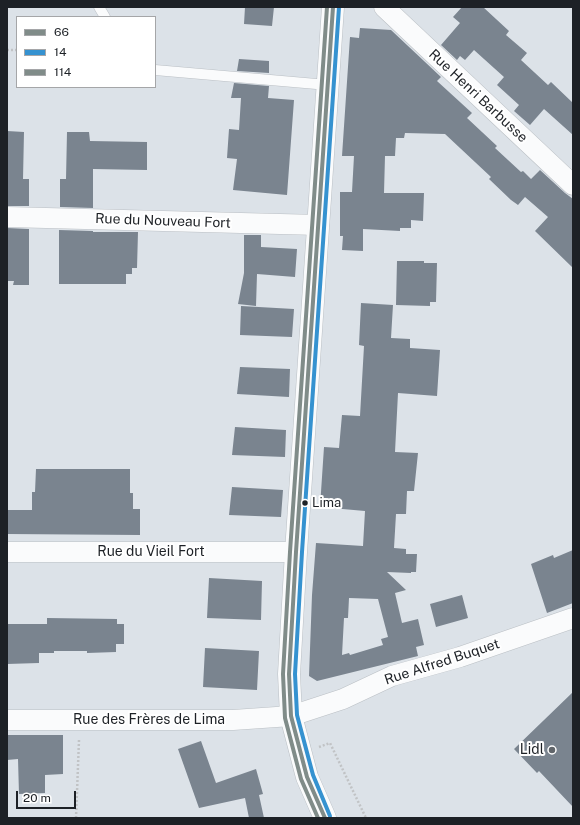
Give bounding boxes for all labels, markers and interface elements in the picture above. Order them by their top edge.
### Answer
legend [16,16,156,88]
text: 66 [54,25,69,39]
text: 14 [54,45,66,59]
street label: Rue Henri Barbusse [425,46,531,146]
text: 114 [54,65,71,79]
street label: Rue du Nouveau Fort [95,210,231,232]
place label: Lima [312,495,341,511]
marker: Lima [300,498,310,508]
street label: Rue du Vieil Fort [97,544,205,560]
street label: Rue Alfred Buquet [382,635,502,689]
street label: Rue des Frères de Lima [73,712,225,728]
place label: Lidl [520,742,544,758]
marker: Lidl [547,745,557,755]
scale bar [18,783,78,809]
text: 20 m [23,791,51,805]

